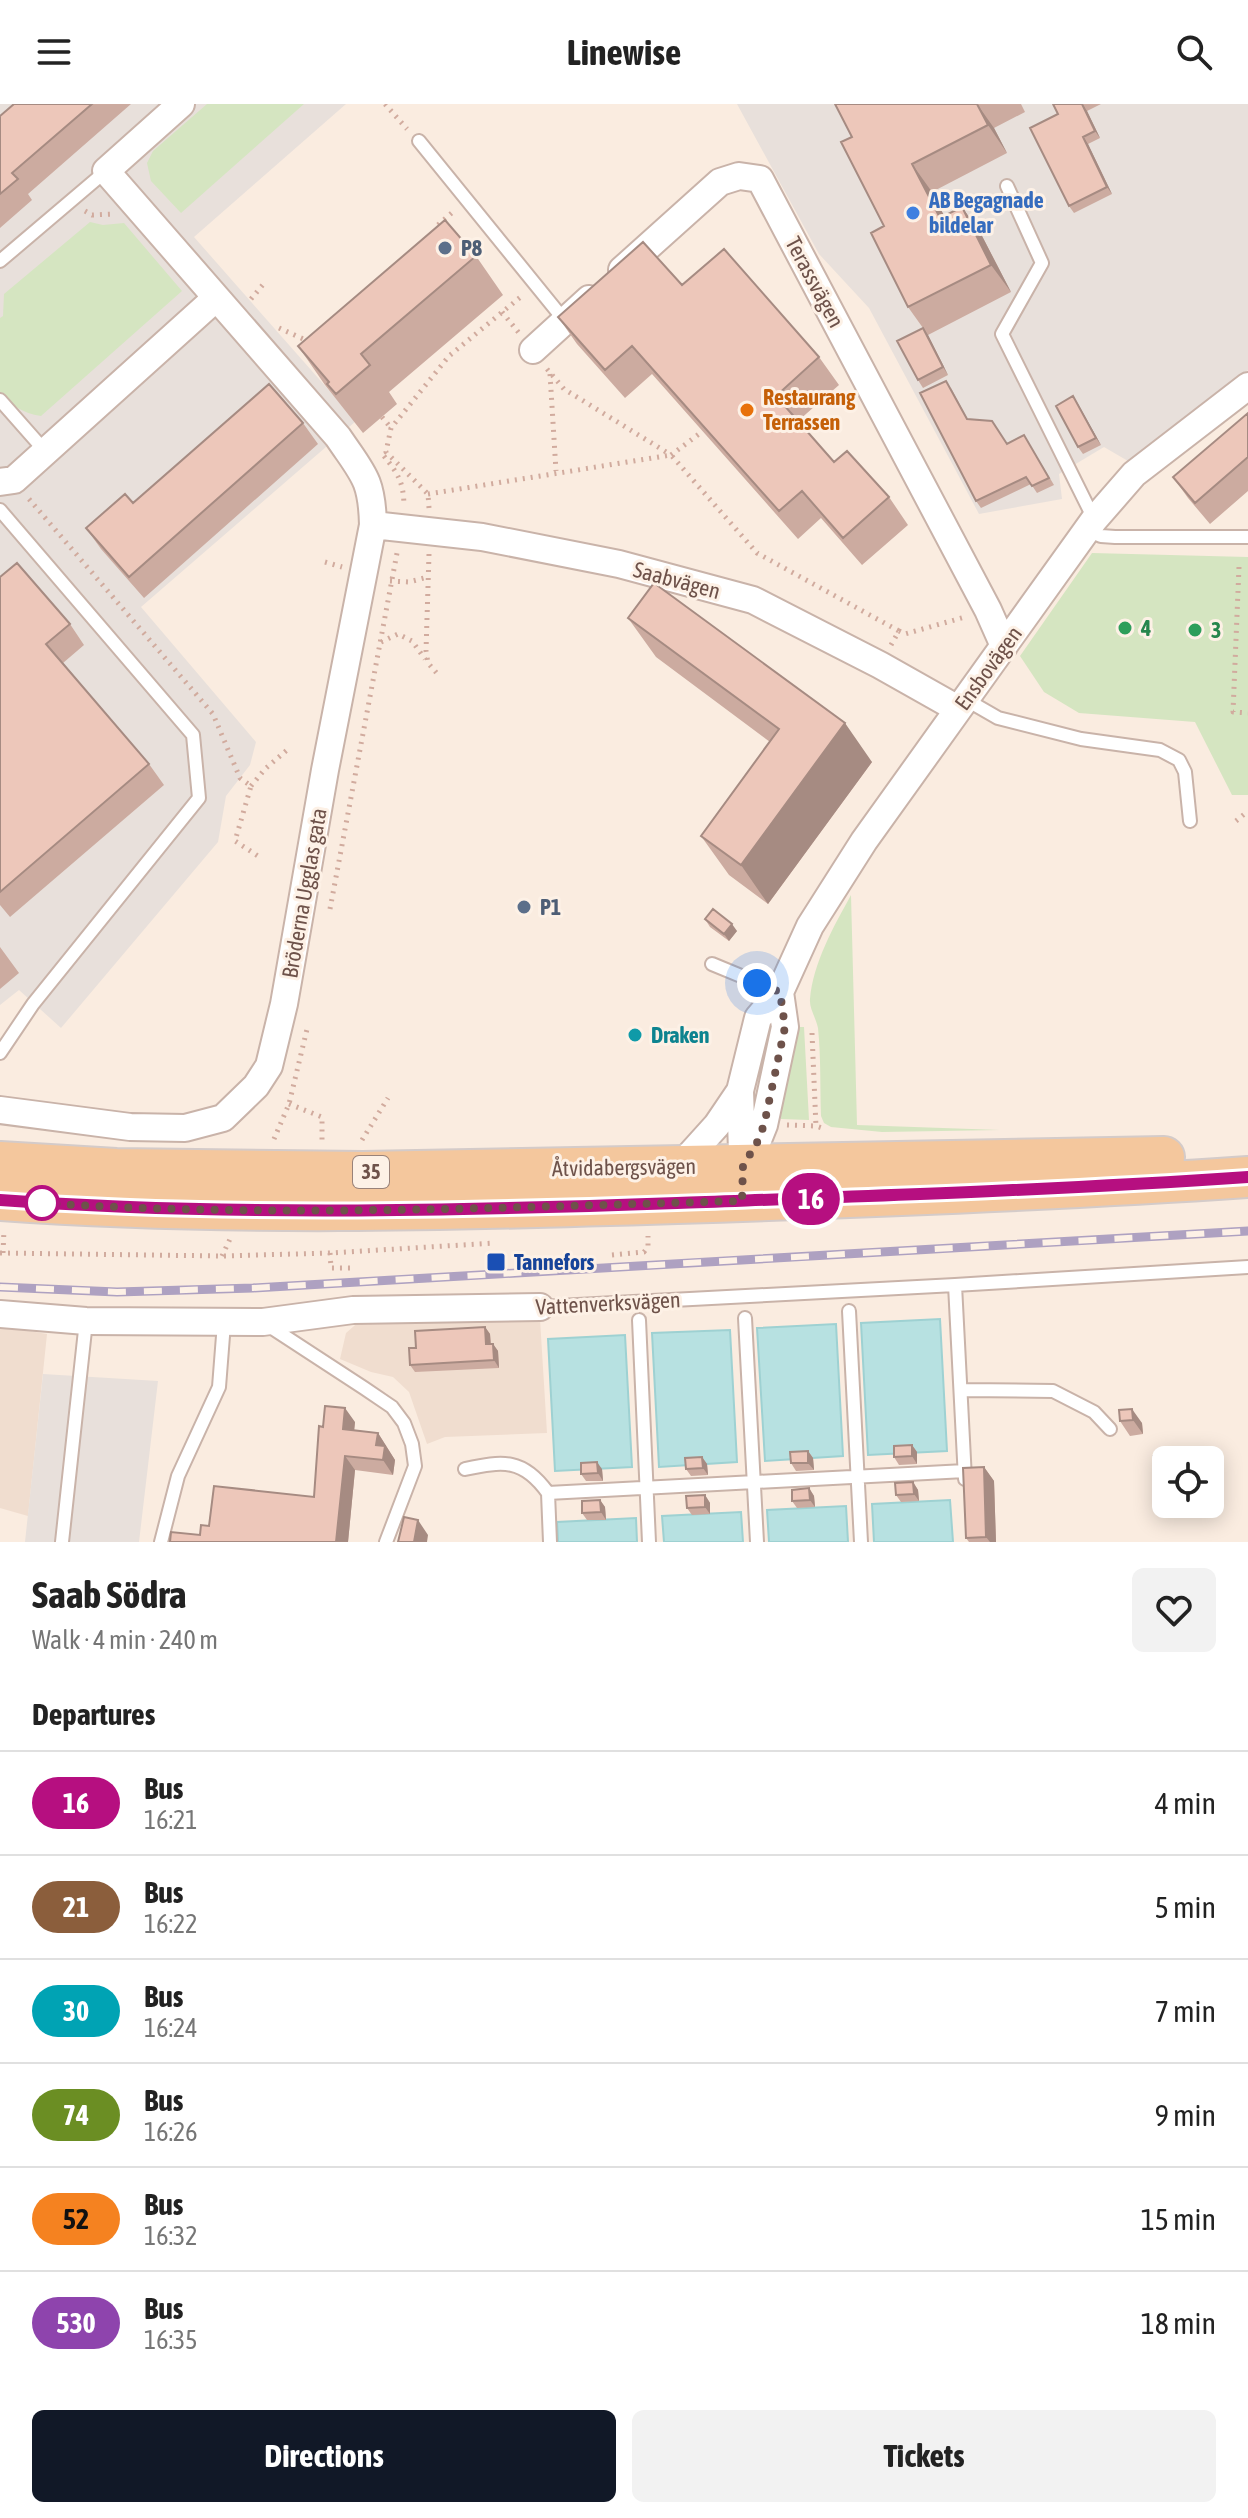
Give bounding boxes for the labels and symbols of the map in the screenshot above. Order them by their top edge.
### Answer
place label: AB Begagnade bildelar [928,187,1044,238]
marker: AB Begagnade bildelar [904,204,922,222]
street label: Terassvägen [780,232,850,332]
place label: P8 [461,235,482,261]
marker: P8 [436,239,454,257]
place label: Restaurang Terrassen [763,384,856,435]
marker: Restaurang Terrassen [738,401,756,419]
street label: Saabvägen [631,556,723,604]
place label: 4 [1140,615,1151,641]
place label: 3 [1211,617,1221,643]
marker: 4 [1116,619,1134,637]
street label: Ensbovägen [949,621,1027,715]
marker: 3 [1186,621,1204,639]
street label: Bröderna Ugglas gata [276,806,332,980]
place label: P1 [540,894,561,920]
marker: P1 [515,898,533,916]
your location [737,963,777,1003]
place label: Draken [651,1022,710,1048]
marker: Draken [626,1026,644,1044]
street label: Åtvidabergsvägen [552,1153,696,1181]
road number: 35 [353,1156,389,1188]
line badge: 16 [775,1173,847,1225]
unlabelled marker [25,1186,59,1220]
place label: Tannefors [514,1249,595,1275]
marker: Tannefors [485,1251,507,1273]
street label: Vattenverksvägen [535,1286,681,1320]

